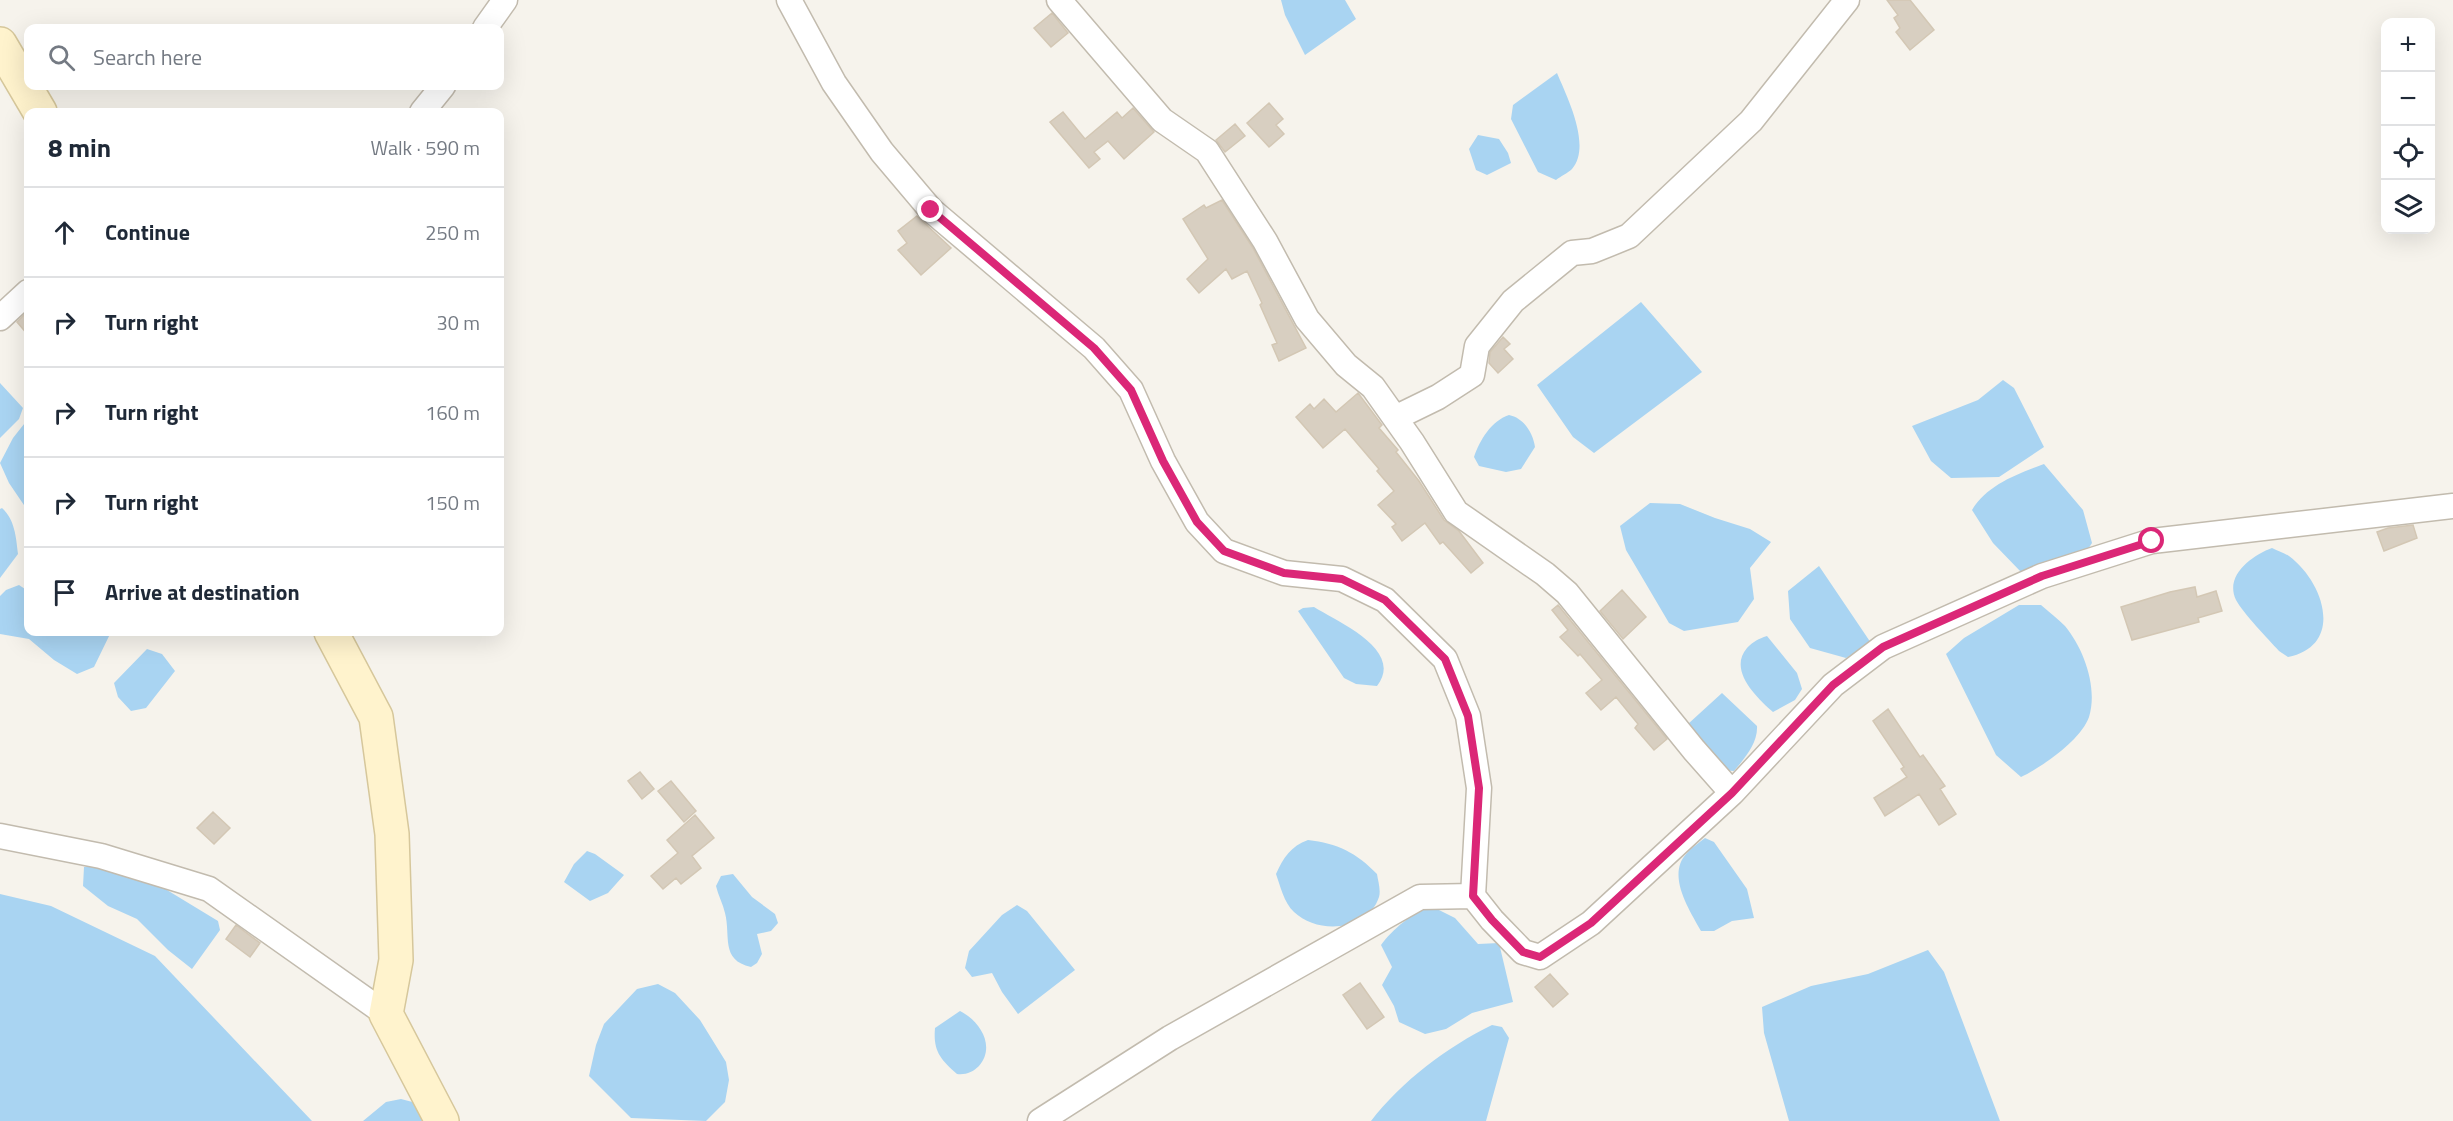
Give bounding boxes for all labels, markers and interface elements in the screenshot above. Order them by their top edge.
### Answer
map controls [2381,18,2435,234]
button: + [2381,18,2435,72]
search box [24,24,504,90]
text: Search here [93,40,202,74]
icon: search [45,41,78,74]
button: − [2381,72,2435,126]
button: locate [2381,126,2435,180]
text: 8 min [48,128,111,167]
text: Walk · 590 m [371,132,480,163]
button: layers [2381,180,2435,234]
route end [917,196,943,222]
text: Continue [105,215,190,249]
icon: ahead [48,216,81,249]
text: 250 m [425,217,480,248]
text: Turn right [105,305,199,339]
icon: right [48,306,81,339]
text: 30 m [436,307,480,338]
text: Turn right [105,395,199,429]
icon: right [48,396,81,429]
text: 160 m [425,397,480,428]
text: Turn right [105,485,199,519]
icon: right [48,486,81,519]
text: 150 m [425,487,480,518]
route start [2138,527,2164,553]
text: Arrive at destination [105,575,300,609]
icon: arrive [48,576,81,609]

